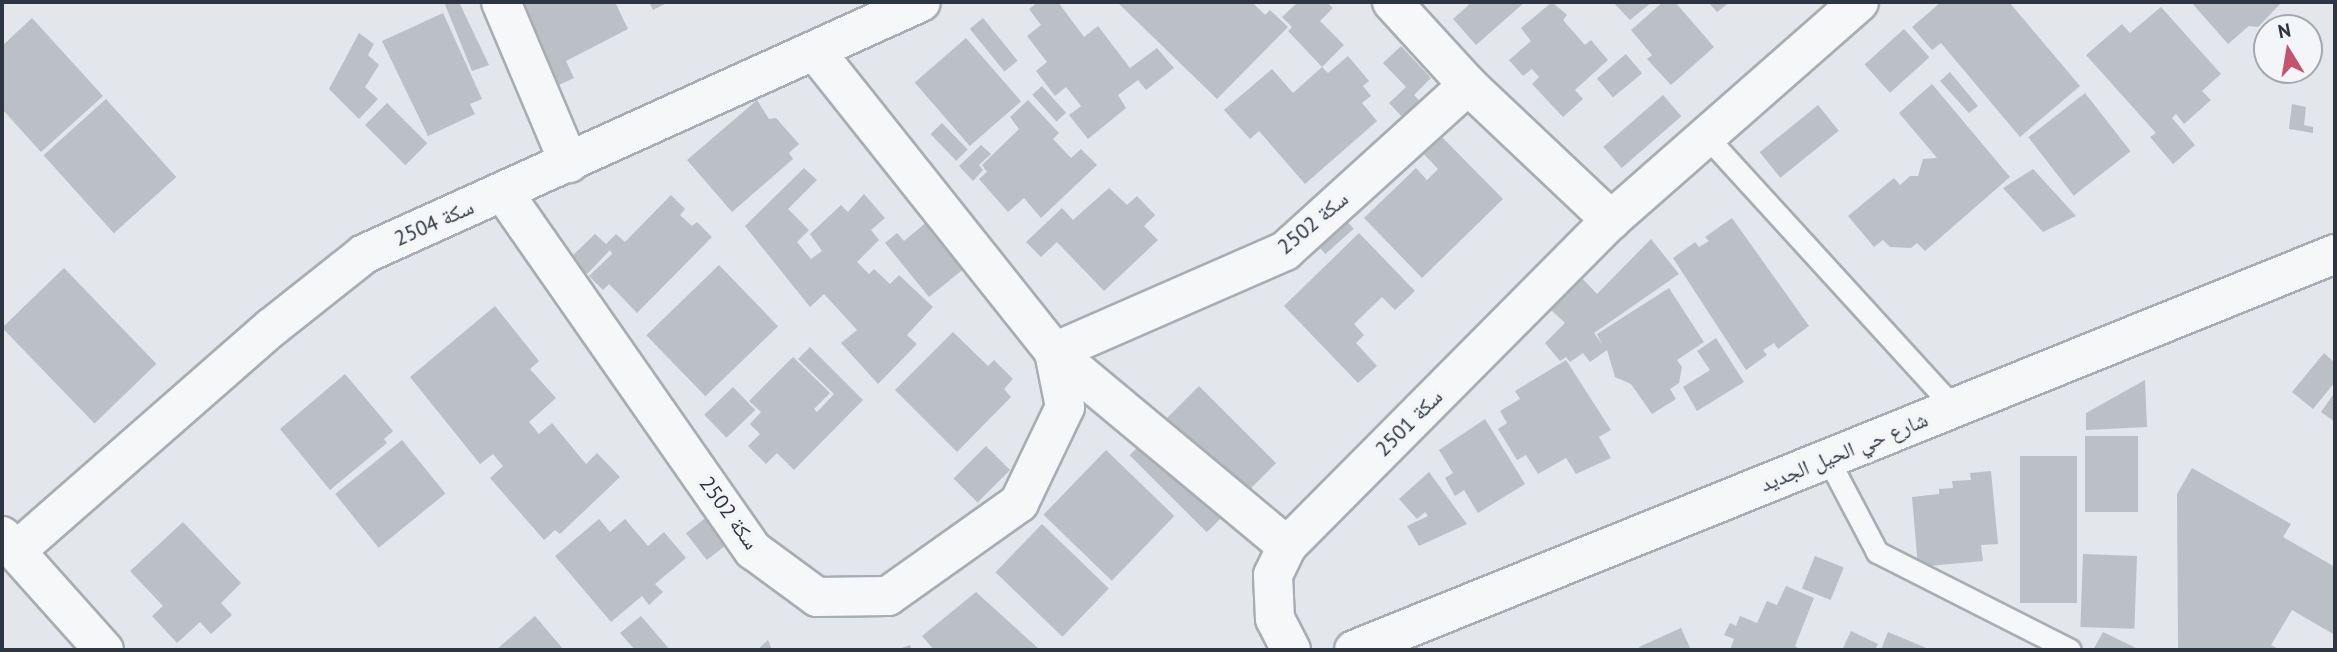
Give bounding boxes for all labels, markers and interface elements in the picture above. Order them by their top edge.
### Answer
north arrow [2253,14,2323,84]
text: N [2276,17,2293,43]
street label: سكة 2502 [1273,186,1353,260]
street label: سكة 2504 [390,194,478,252]
street label: سكة 2501 [1370,384,1448,462]
street label: شارع حي الحيل الجديد [1757,407,1931,497]
street label: سكة 2502 [694,471,764,555]

